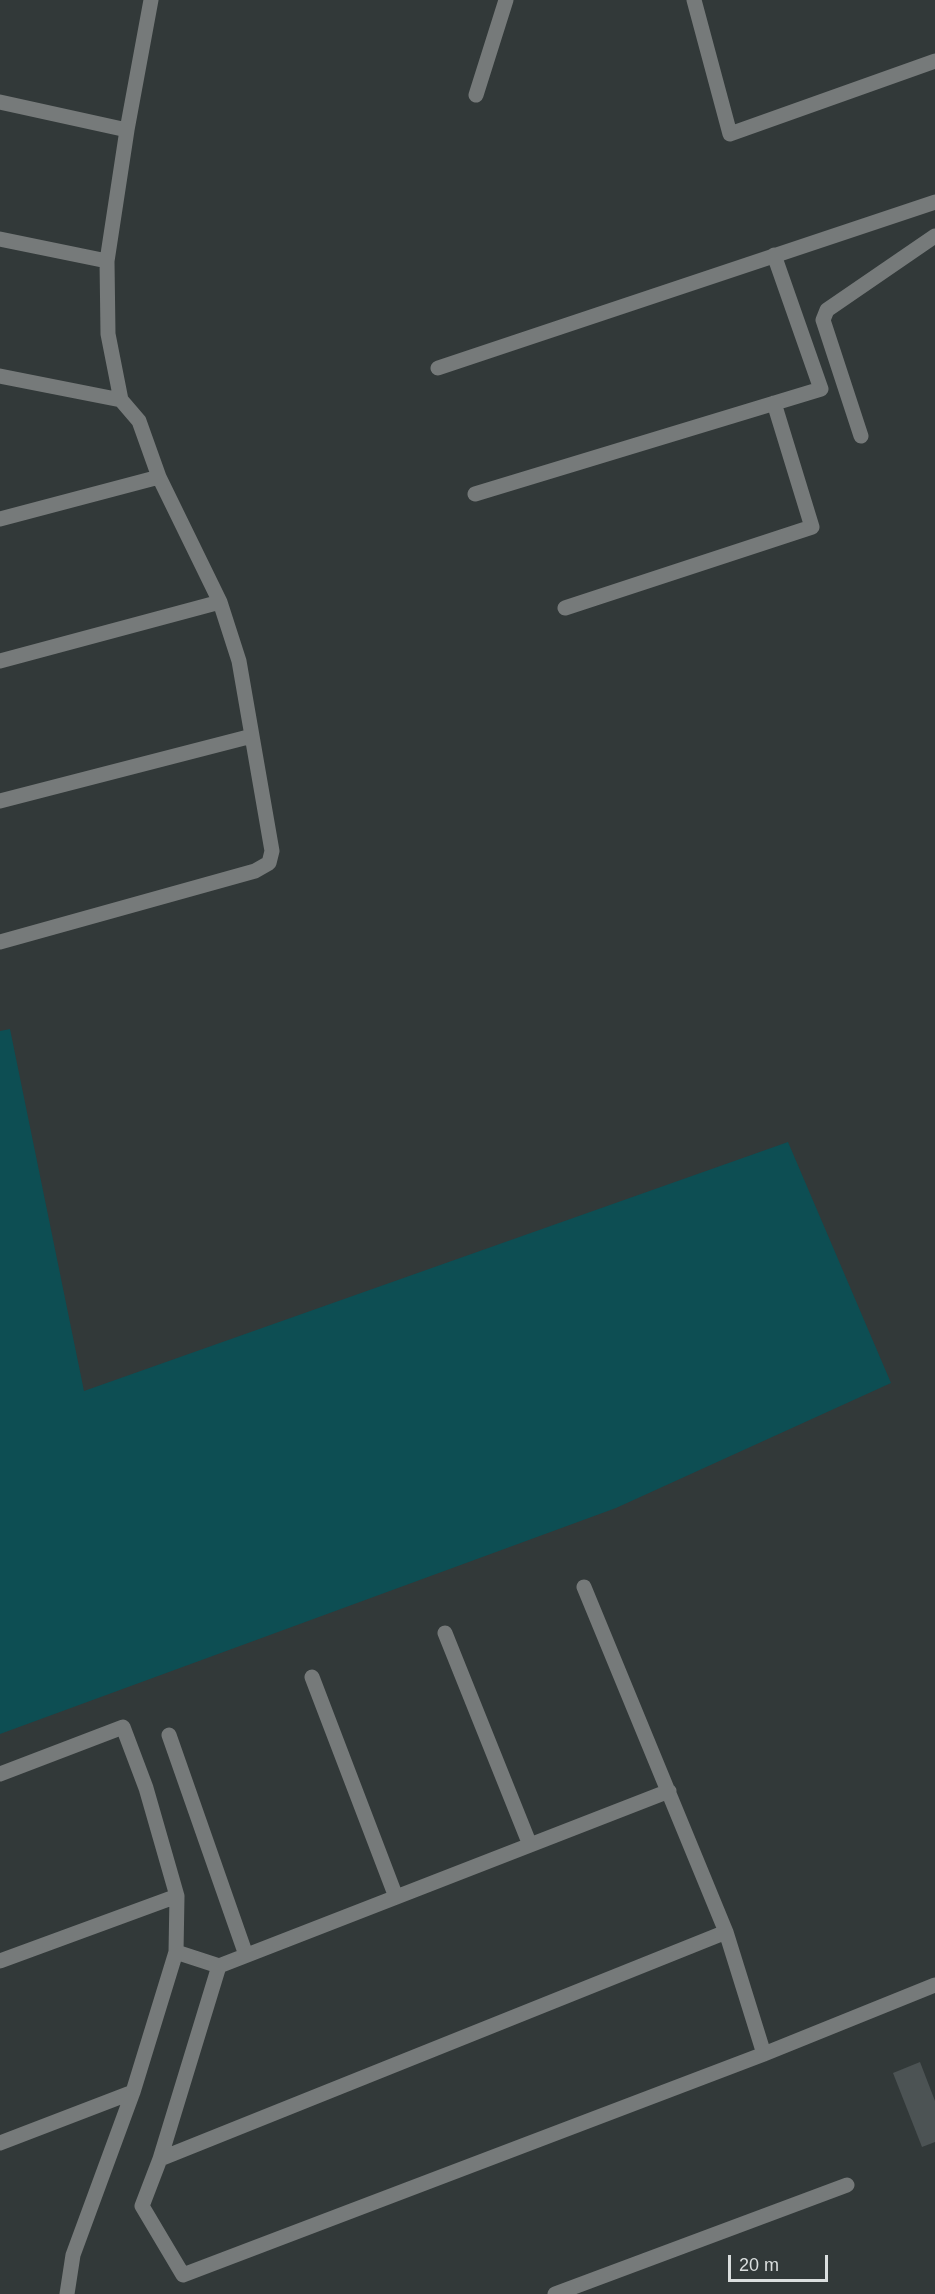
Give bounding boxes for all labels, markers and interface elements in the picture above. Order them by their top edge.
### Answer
scale bar [731,2243,832,2281]
text: 20 m [739,2255,779,2275]

